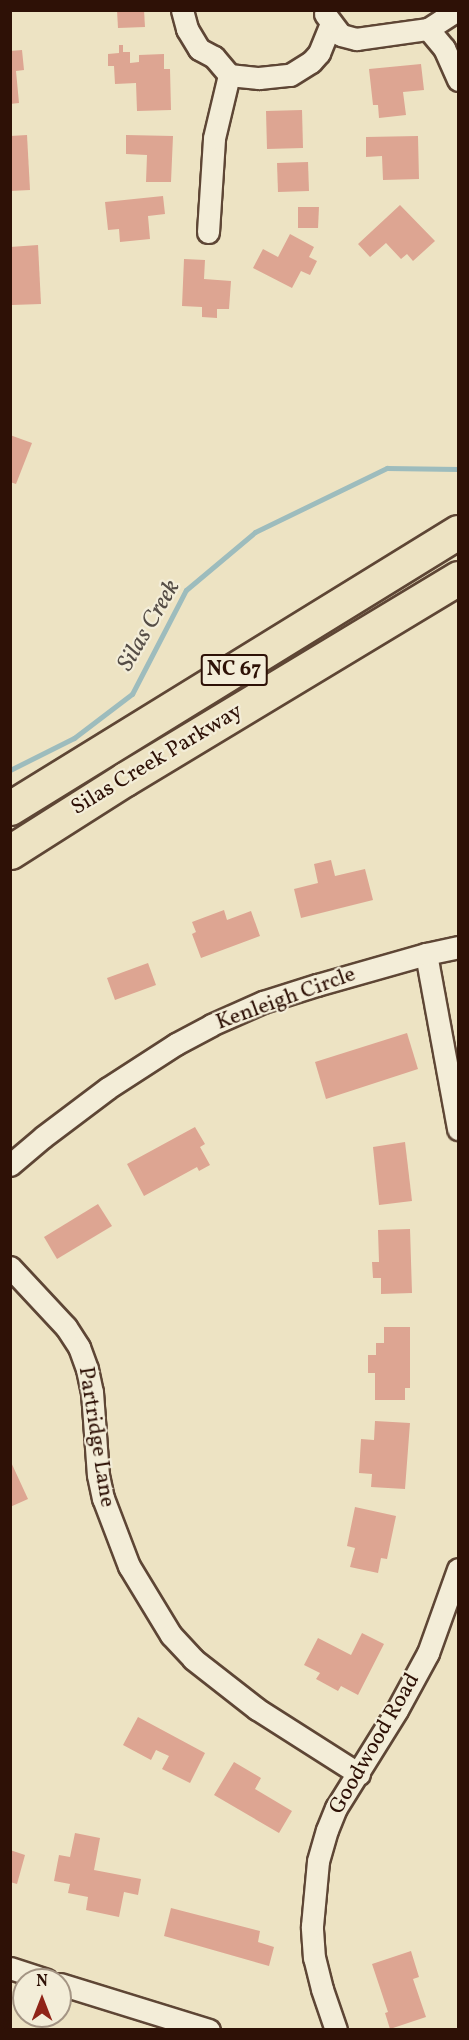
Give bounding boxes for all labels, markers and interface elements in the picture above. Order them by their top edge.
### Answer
water label: Silas Creek [112,575,188,677]
road number: NC 67 [200,652,268,688]
street label: Silas Creek Parkway [67,698,247,822]
street label: Kenleigh Circle [213,962,359,1036]
street label: Partridge Lane [72,1365,120,1509]
street label: Goodwood Road [324,1669,426,1819]
north arrow [12,1968,72,2028]
text: N [36,1971,48,1993]

